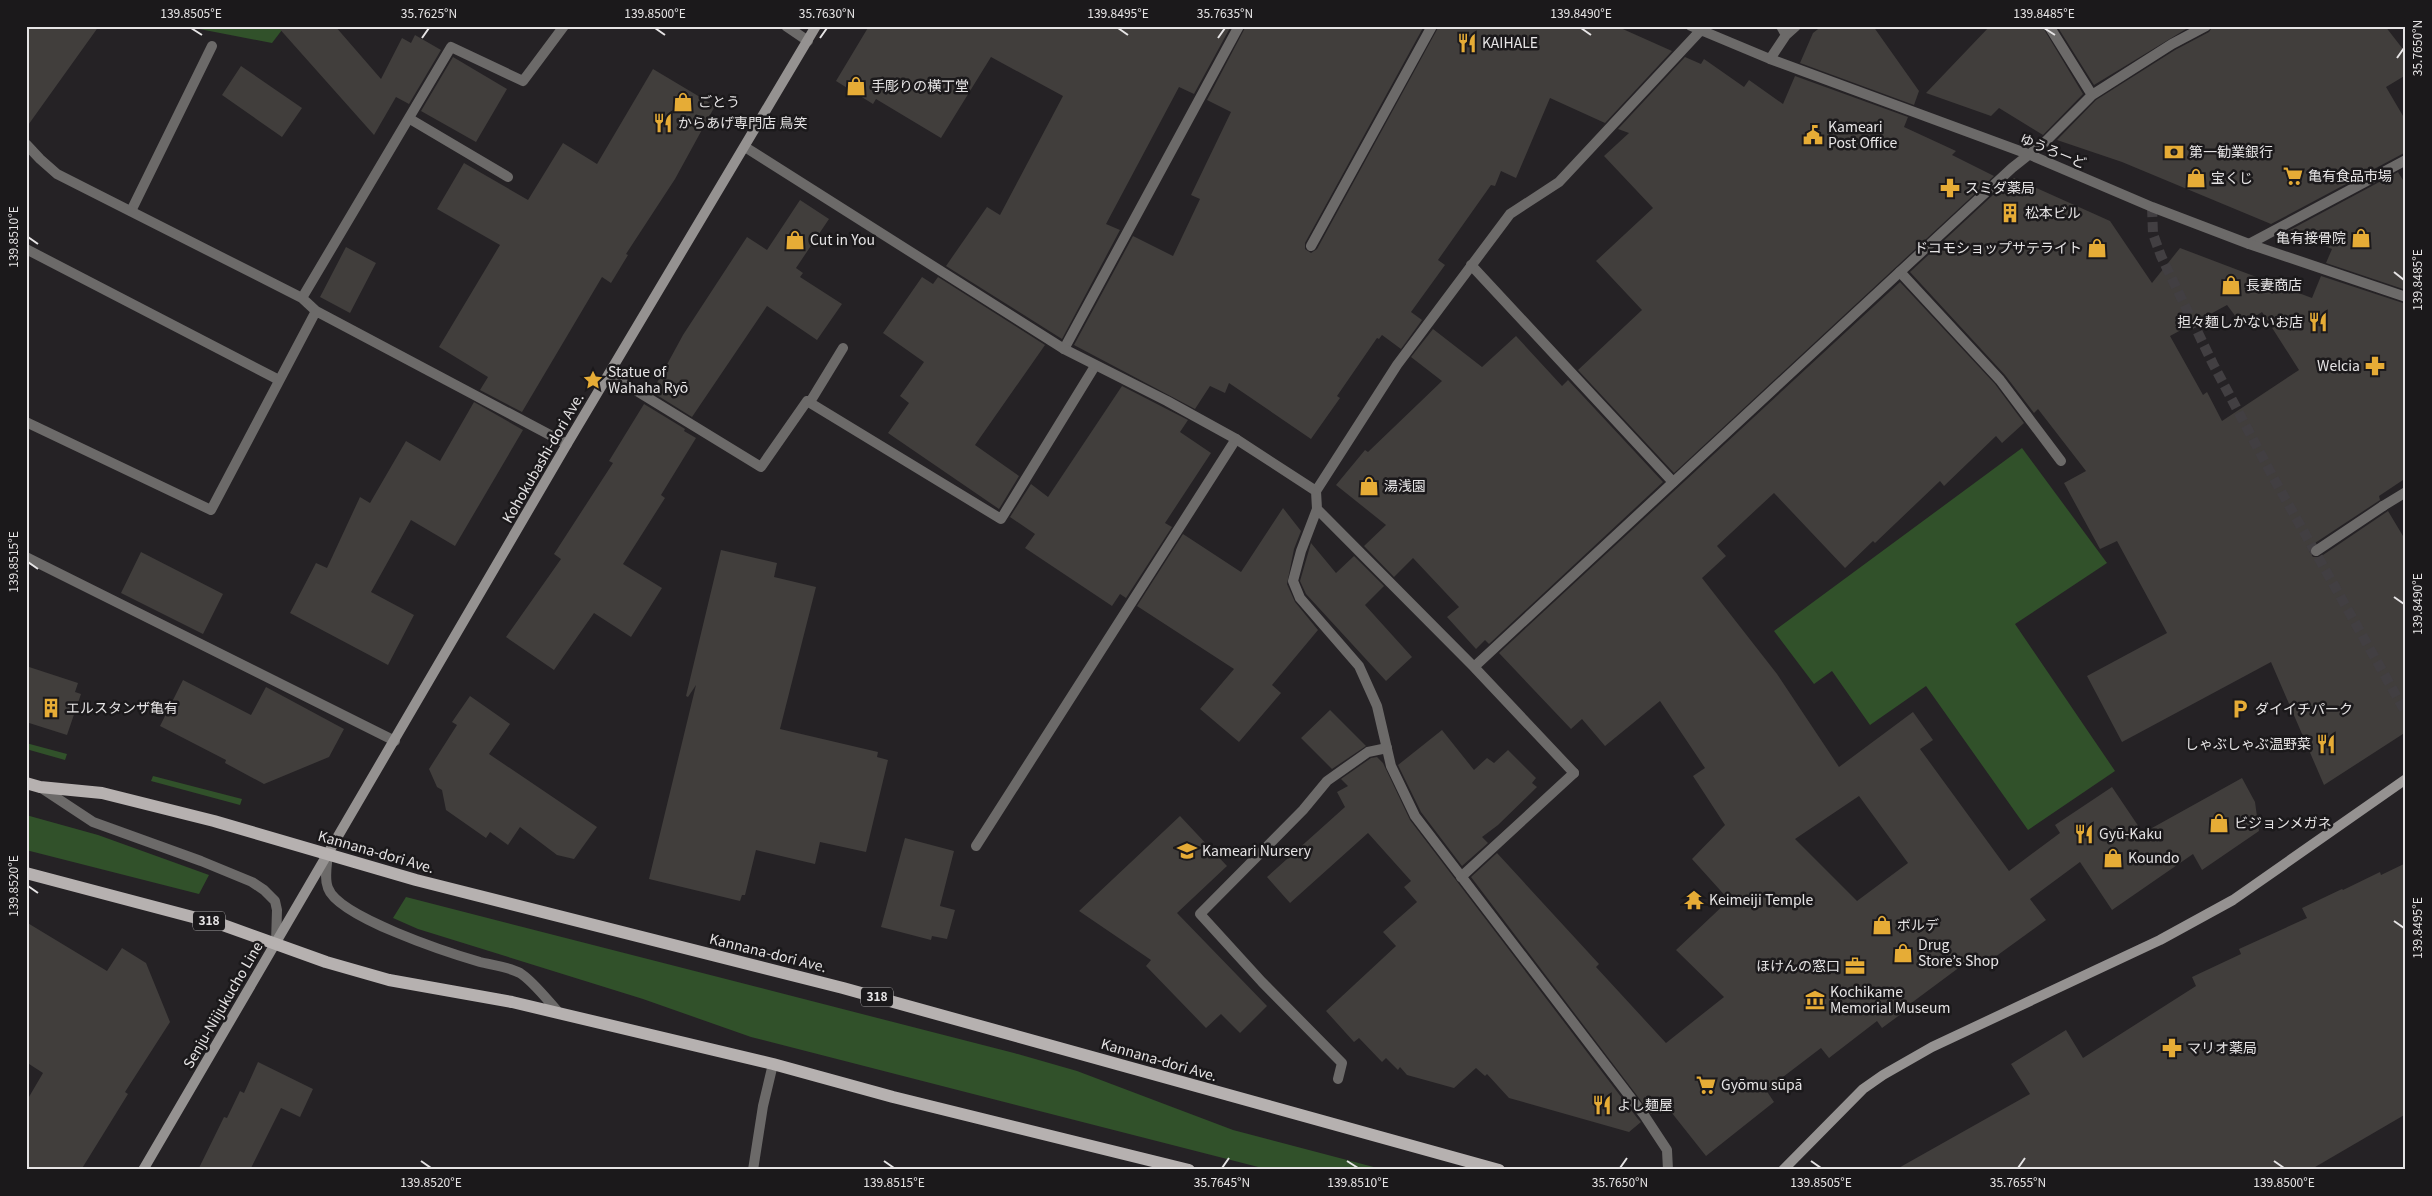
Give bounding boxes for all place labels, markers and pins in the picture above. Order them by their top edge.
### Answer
restaurant icon: KAIHALE [1456,32,1478,54]
place label: KAIHALE [1482,32,1538,52]
shop icon: 手彫りの横丁堂 [845,75,867,97]
place label: 手彫りの横丁堂 [871,75,969,95]
shop icon: ごとう [672,91,694,113]
place label: ごとう [698,91,740,111]
restaurant icon: からあげ専門店 鳥笑 [652,112,674,134]
place label: からあげ専門店 鳥笑 [678,112,807,132]
place label: Kameari Post Office [1828,116,1897,152]
public building icon: Kameari Post Office [1802,124,1824,146]
bank icon: 第一勧業銀行 [2163,141,2185,163]
place label: 第一勧業銀行 [2189,141,2273,161]
supermarket icon: 亀有食品市場 [2282,165,2304,187]
place label: 亀有食品市場 [2308,165,2392,185]
shop icon: 宝くじ [2185,167,2207,189]
place label: 宝くじ [2211,167,2253,187]
pharmacy icon: スミダ薬局 [1939,177,1961,199]
place label: スミダ薬局 [1965,177,2035,197]
building icon: 松本ビル [1999,202,2021,224]
place label: 松本ビル [2025,202,2081,222]
place label: 亀有接骨院 [2276,227,2346,247]
shop icon: 亀有接骨院 [2350,227,2372,249]
shop icon: Cut in You [784,229,806,251]
place label: Cut in You [810,229,875,249]
place label: ドコモショップサテライト [1914,237,2082,257]
shop icon: ドコモショップサテライト [2086,237,2108,259]
shop icon: 長妻商店 [2220,274,2242,296]
place label: 長妻商店 [2246,274,2302,294]
place label: 担々麺しかないお店 [2177,311,2303,331]
restaurant icon: 担々麺しかないお店 [2307,311,2329,333]
place label: Welcia [2317,355,2360,375]
pharmacy icon: Welcia [2364,355,2386,377]
place label: Statue of Wahaha Ryō [608,361,688,397]
place icon: Statue of Wahaha Ryō [582,369,604,391]
shop icon: 湯浅園 [1358,475,1380,497]
place label: 湯浅園 [1384,475,1426,495]
building icon: エルスタンザ亀有 [40,697,62,719]
place label: エルスタンザ亀有 [66,697,178,717]
parking icon: ダイイチパーク [2229,698,2251,720]
place label: ダイイチパーク [2255,698,2353,718]
place label: しゃぶしゃぶ温野菜 [2185,733,2311,753]
restaurant icon: しゃぶしゃぶ温野菜 [2315,733,2337,755]
shop icon: ビジョンメガネ [2208,812,2230,834]
place label: ビジョンメガネ [2234,812,2332,832]
restaurant icon: Gyū-Kaku [2073,823,2095,845]
place label: Gyū-Kaku [2099,823,2162,843]
school or university icon: Kameari Nursery [1176,840,1198,862]
place label: Kameari Nursery [1202,840,1312,860]
shop icon: Koundo [2102,847,2124,869]
place label: Koundo [2128,847,2180,867]
temple icon: Keimeiji Temple [1683,889,1705,911]
place label: Keimeiji Temple [1709,889,1814,909]
shop icon: ボルデ [1871,914,1893,936]
place label: ボルデ [1897,914,1939,934]
place label: Drug Store’s Shop [1918,934,1999,970]
shop icon: Drug Store’s Shop [1892,942,1914,964]
place label: ほけんの窓口 [1756,955,1840,975]
office icon: ほけんの窓口 [1844,955,1866,977]
place label: Kochikame Memorial Museum [1830,981,1950,1017]
museum icon: Kochikame Memorial Museum [1804,989,1826,1011]
pharmacy icon: マリオ薬局 [2161,1037,2183,1059]
place label: マリオ薬局 [2187,1037,2257,1057]
supermarket icon: Gyōmu sūpā [1695,1074,1717,1096]
place label: Gyōmu sūpā [1721,1074,1802,1094]
restaurant icon: よし麺屋 [1591,1094,1613,1116]
place label: よし麺屋 [1617,1094,1673,1114]

